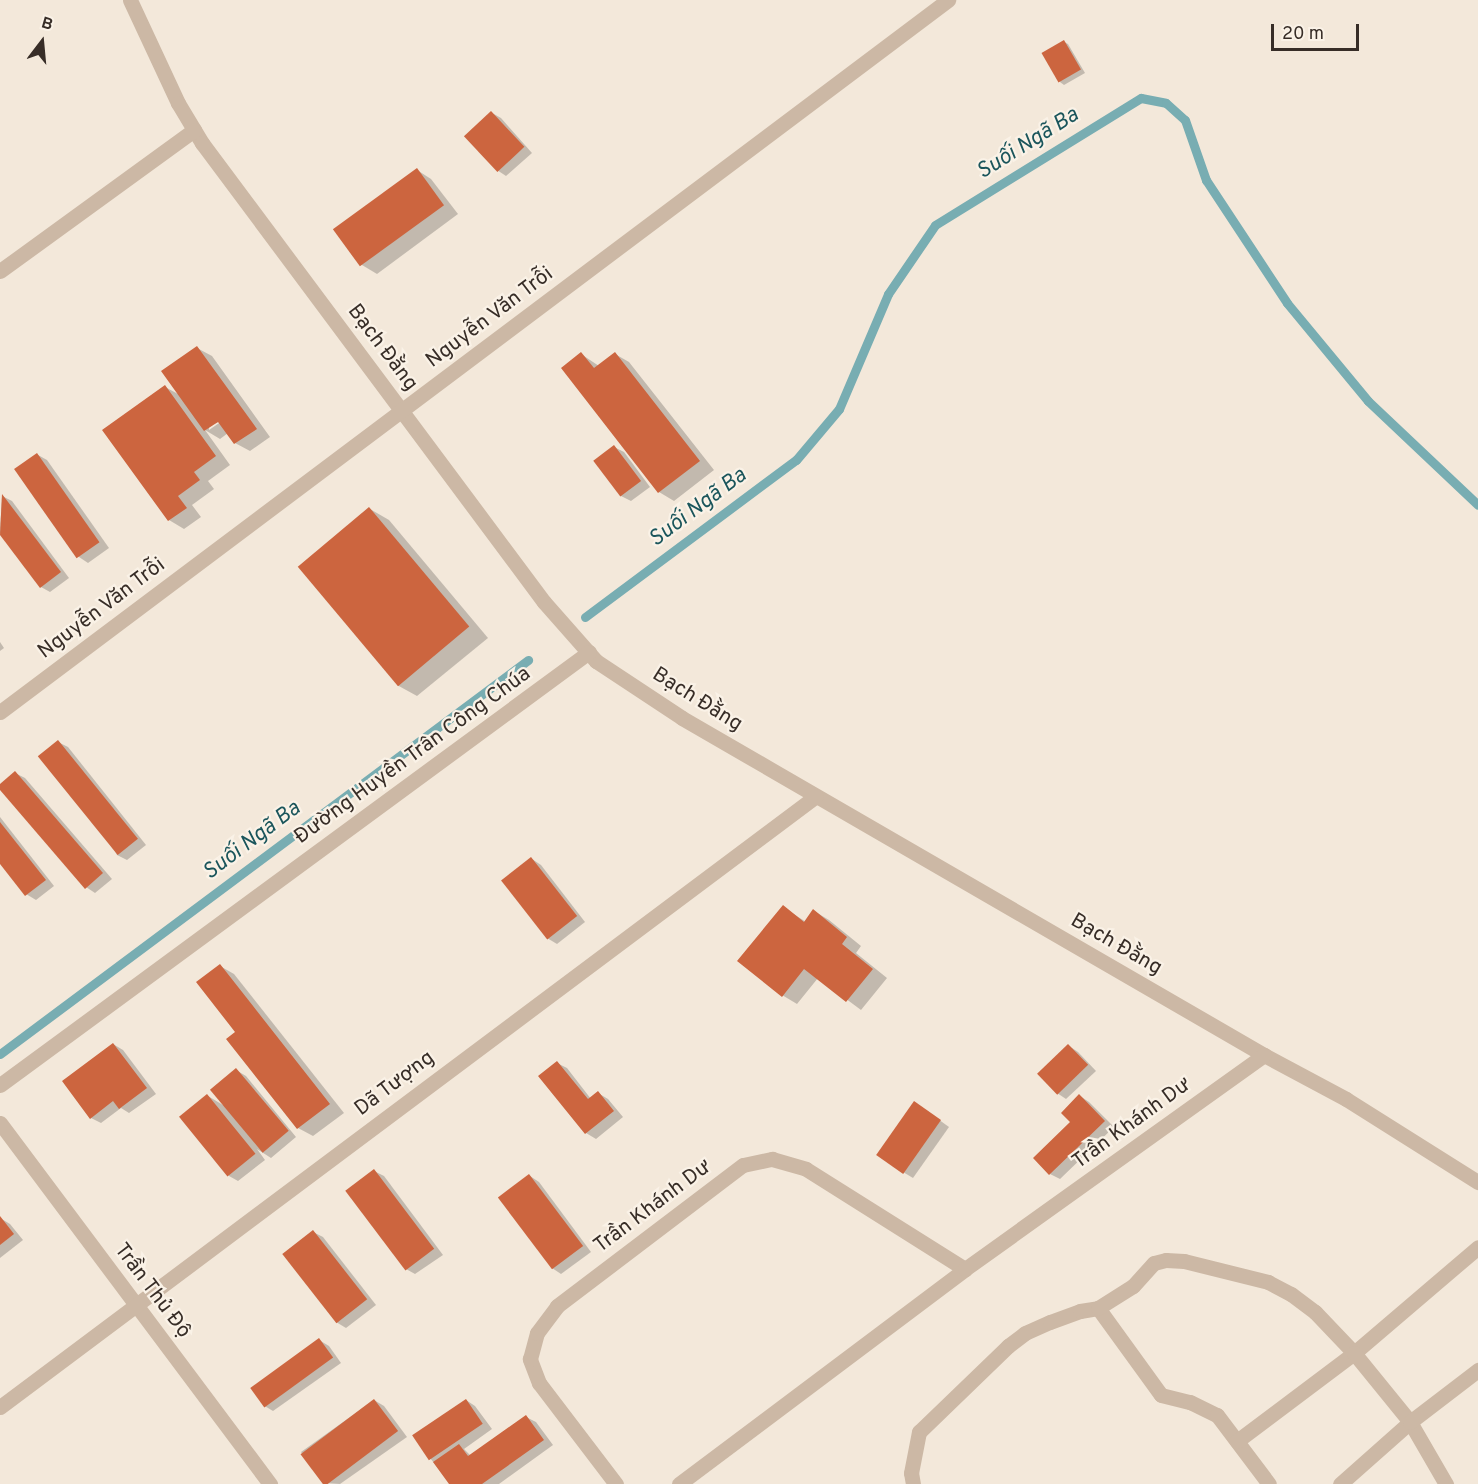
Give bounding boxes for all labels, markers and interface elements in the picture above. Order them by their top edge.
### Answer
north arrow [12,12,72,72]
scale bar [1274,12,1362,50]
text: B [39,14,55,36]
text: 20 m [1282,23,1324,46]
water label: Suối Ngã Ba [972,102,1084,186]
street label: Nguyễn Văn Trỗi [421,262,559,374]
street label: Bạch Đằng [341,300,423,396]
water label: Suối Ngã Ba [644,463,752,553]
street label: Nguyễn Văn Trỗi [33,553,171,665]
street label: Đường Huyền Trân Công Chúa [290,662,536,850]
street label: Bạch Đằng [647,662,747,738]
water label: Suối Ngã Ba [198,796,306,886]
street label: Bạch Đằng [1066,909,1166,981]
street label: Dã Tượng [350,1046,440,1122]
street label: Trần Khánh Dư [1068,1073,1196,1175]
street label: Trần Khánh Dư [590,1155,716,1259]
street label: Trần Thủ Độ [108,1238,196,1344]

